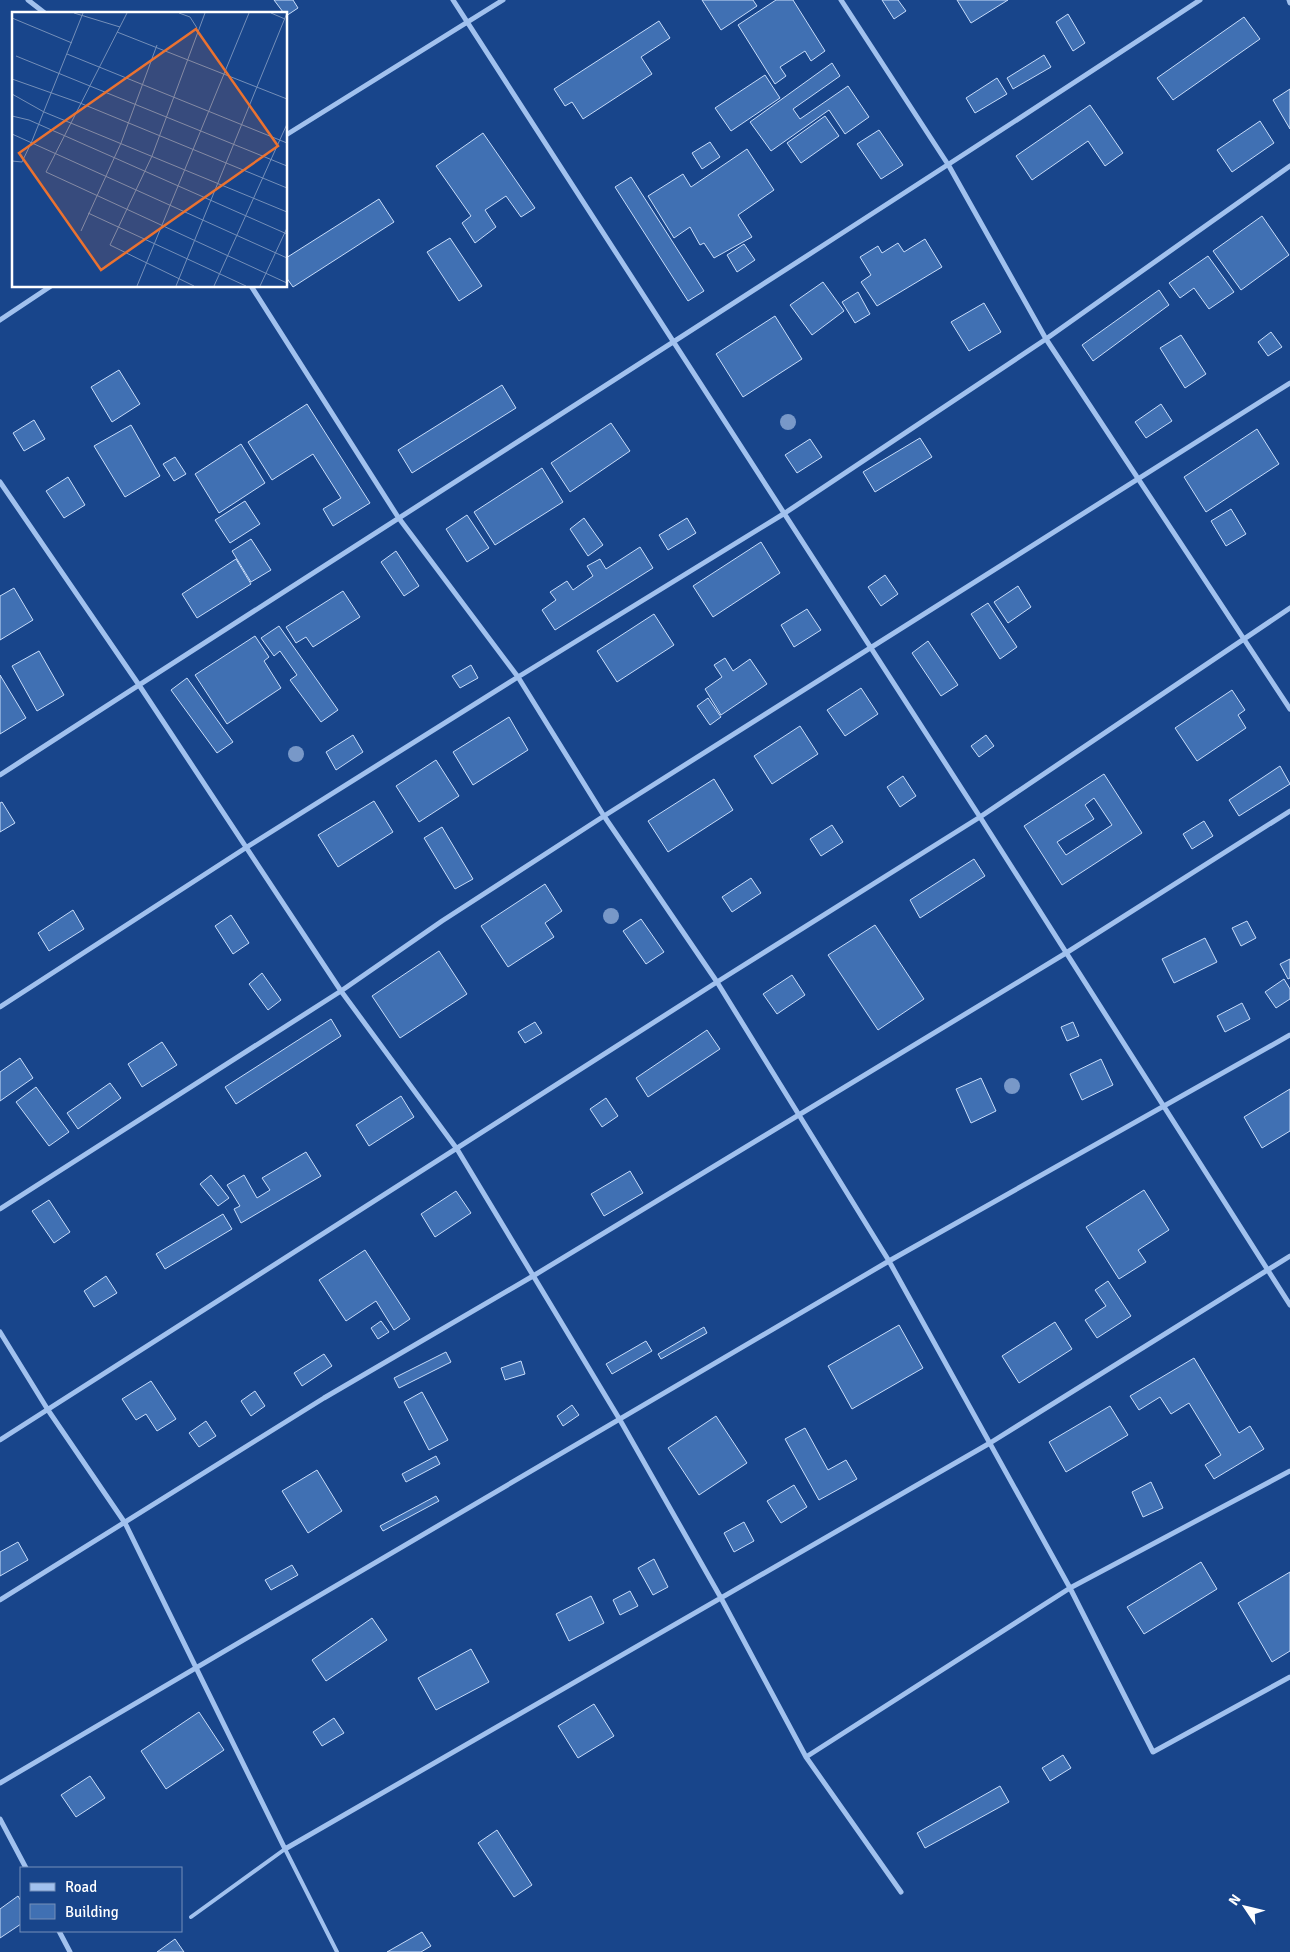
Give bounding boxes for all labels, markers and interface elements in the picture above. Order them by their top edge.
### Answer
inset map [12,12,288,288]
legend [20,1867,182,1932]
text: Road [65,1878,97,1896]
north arrow [1220,1882,1270,1932]
text: N [1225,1891,1245,1909]
text: Building [65,1903,119,1921]

